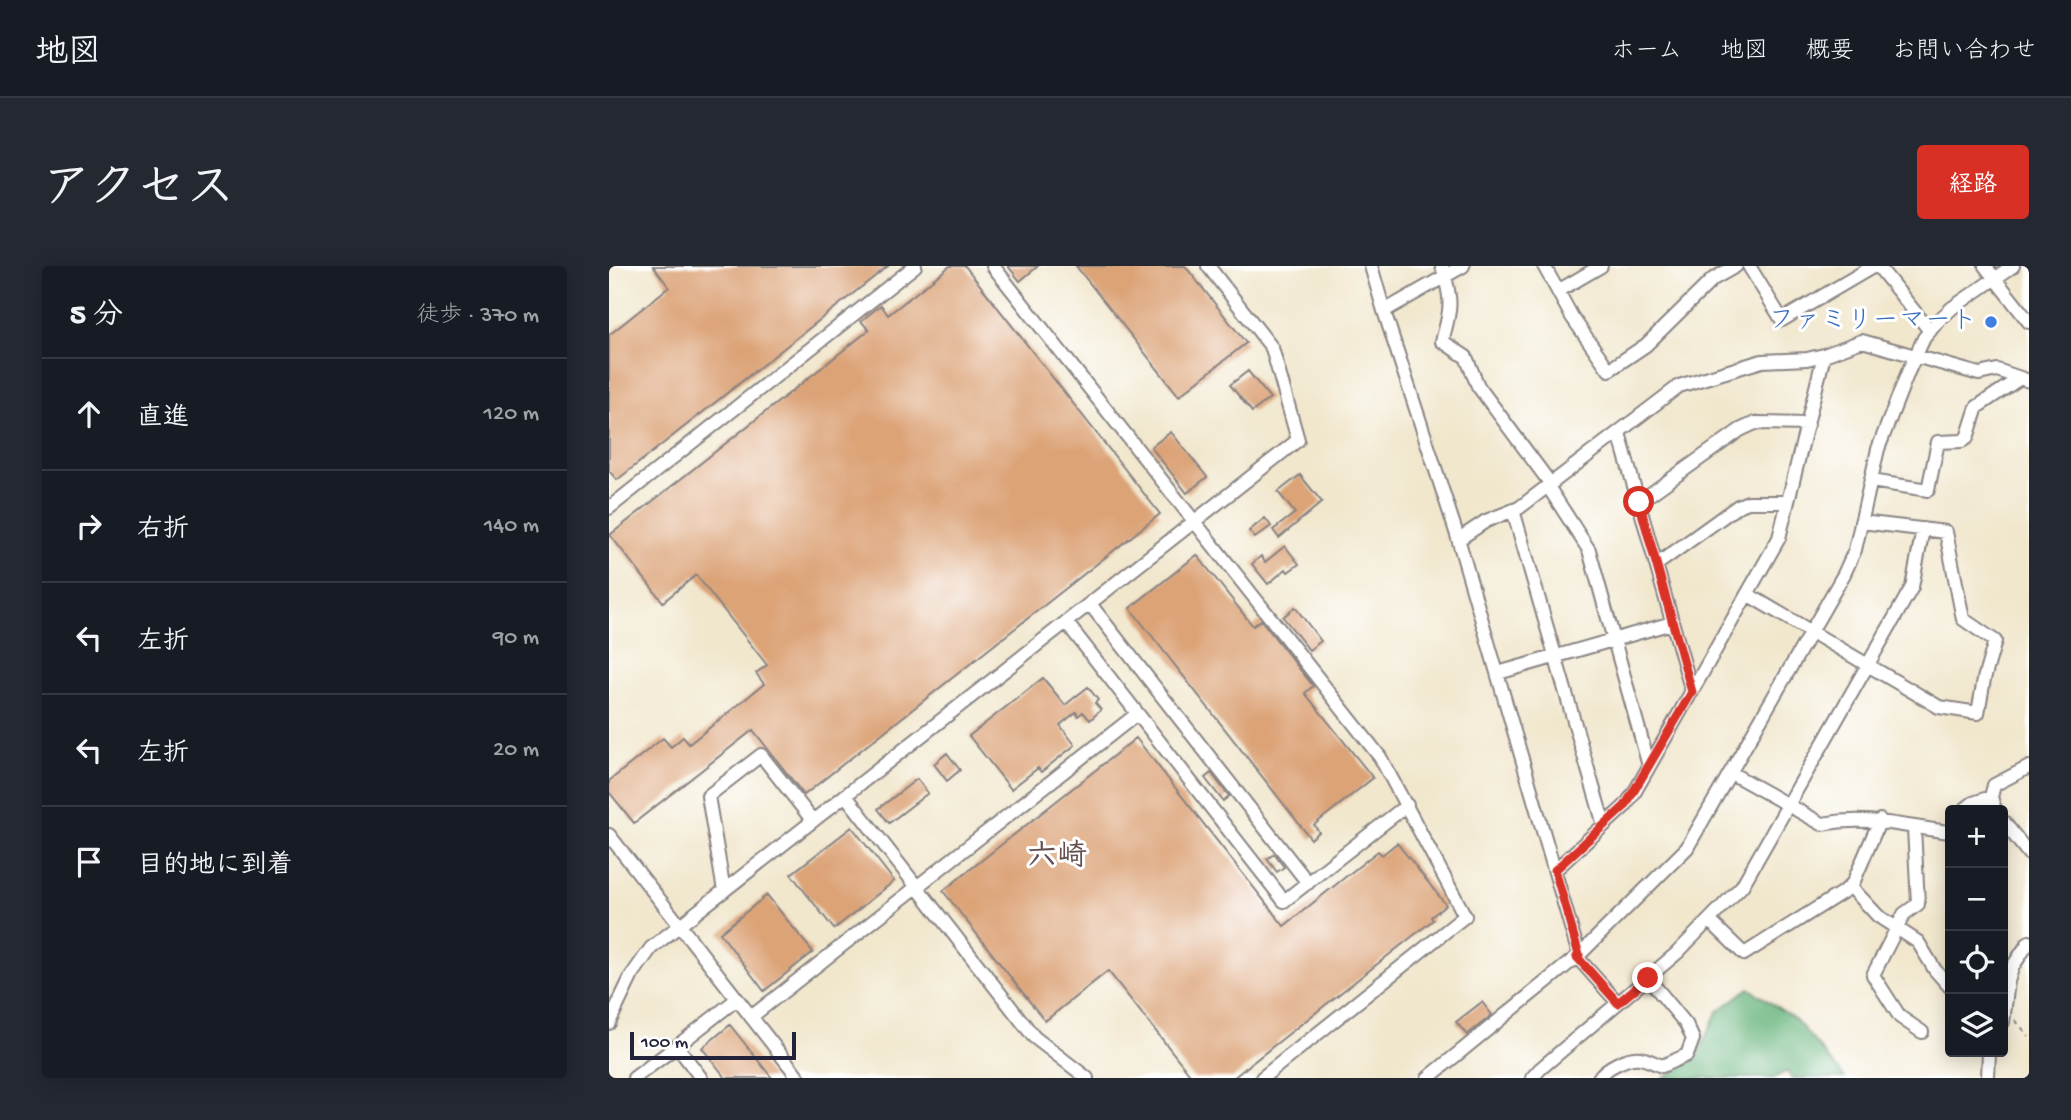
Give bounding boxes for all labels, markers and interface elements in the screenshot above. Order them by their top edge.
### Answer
text: 地図 [35,36,101,74]
text: ホーム [1611,38,1682,67]
text: 地図 [1720,38,1768,67]
text: 概要 [1806,38,1854,67]
text: お問い合わせ [1892,38,2036,67]
button: 経路 [1917,145,2029,219]
text: アクセス [42,163,235,221]
text: 5 分 [70,300,123,335]
text: 徒歩 · 370 m [416,303,539,330]
place label: ファミリーマート [1768,307,1977,338]
marker: ファミリーマート [1983,314,1999,330]
icon: ahead [70,395,108,433]
text: 120 m [484,401,539,428]
text: 直進 [137,404,189,435]
route start [1623,486,1654,517]
icon: right [70,507,108,545]
text: 140 m [484,513,539,540]
text: 右折 [137,516,189,547]
icon: left [70,619,108,657]
text: 90 m [493,625,539,652]
text: 左折 [137,628,189,659]
icon: left [70,731,108,769]
text: 20 m [493,737,539,764]
text: 左折 [137,740,189,771]
map controls [1945,805,2008,1057]
button: + [1945,805,2008,868]
district label: 六崎 [1027,839,1087,876]
icon: arrive [70,843,108,881]
text: 目的地に到着 [137,852,293,883]
button: − [1945,868,2008,931]
button: locate [1945,931,2008,994]
route end [1632,962,1663,993]
button: layers [1945,994,2008,1057]
scale bar [630,1029,796,1061]
text: 100 m [641,1032,688,1055]

